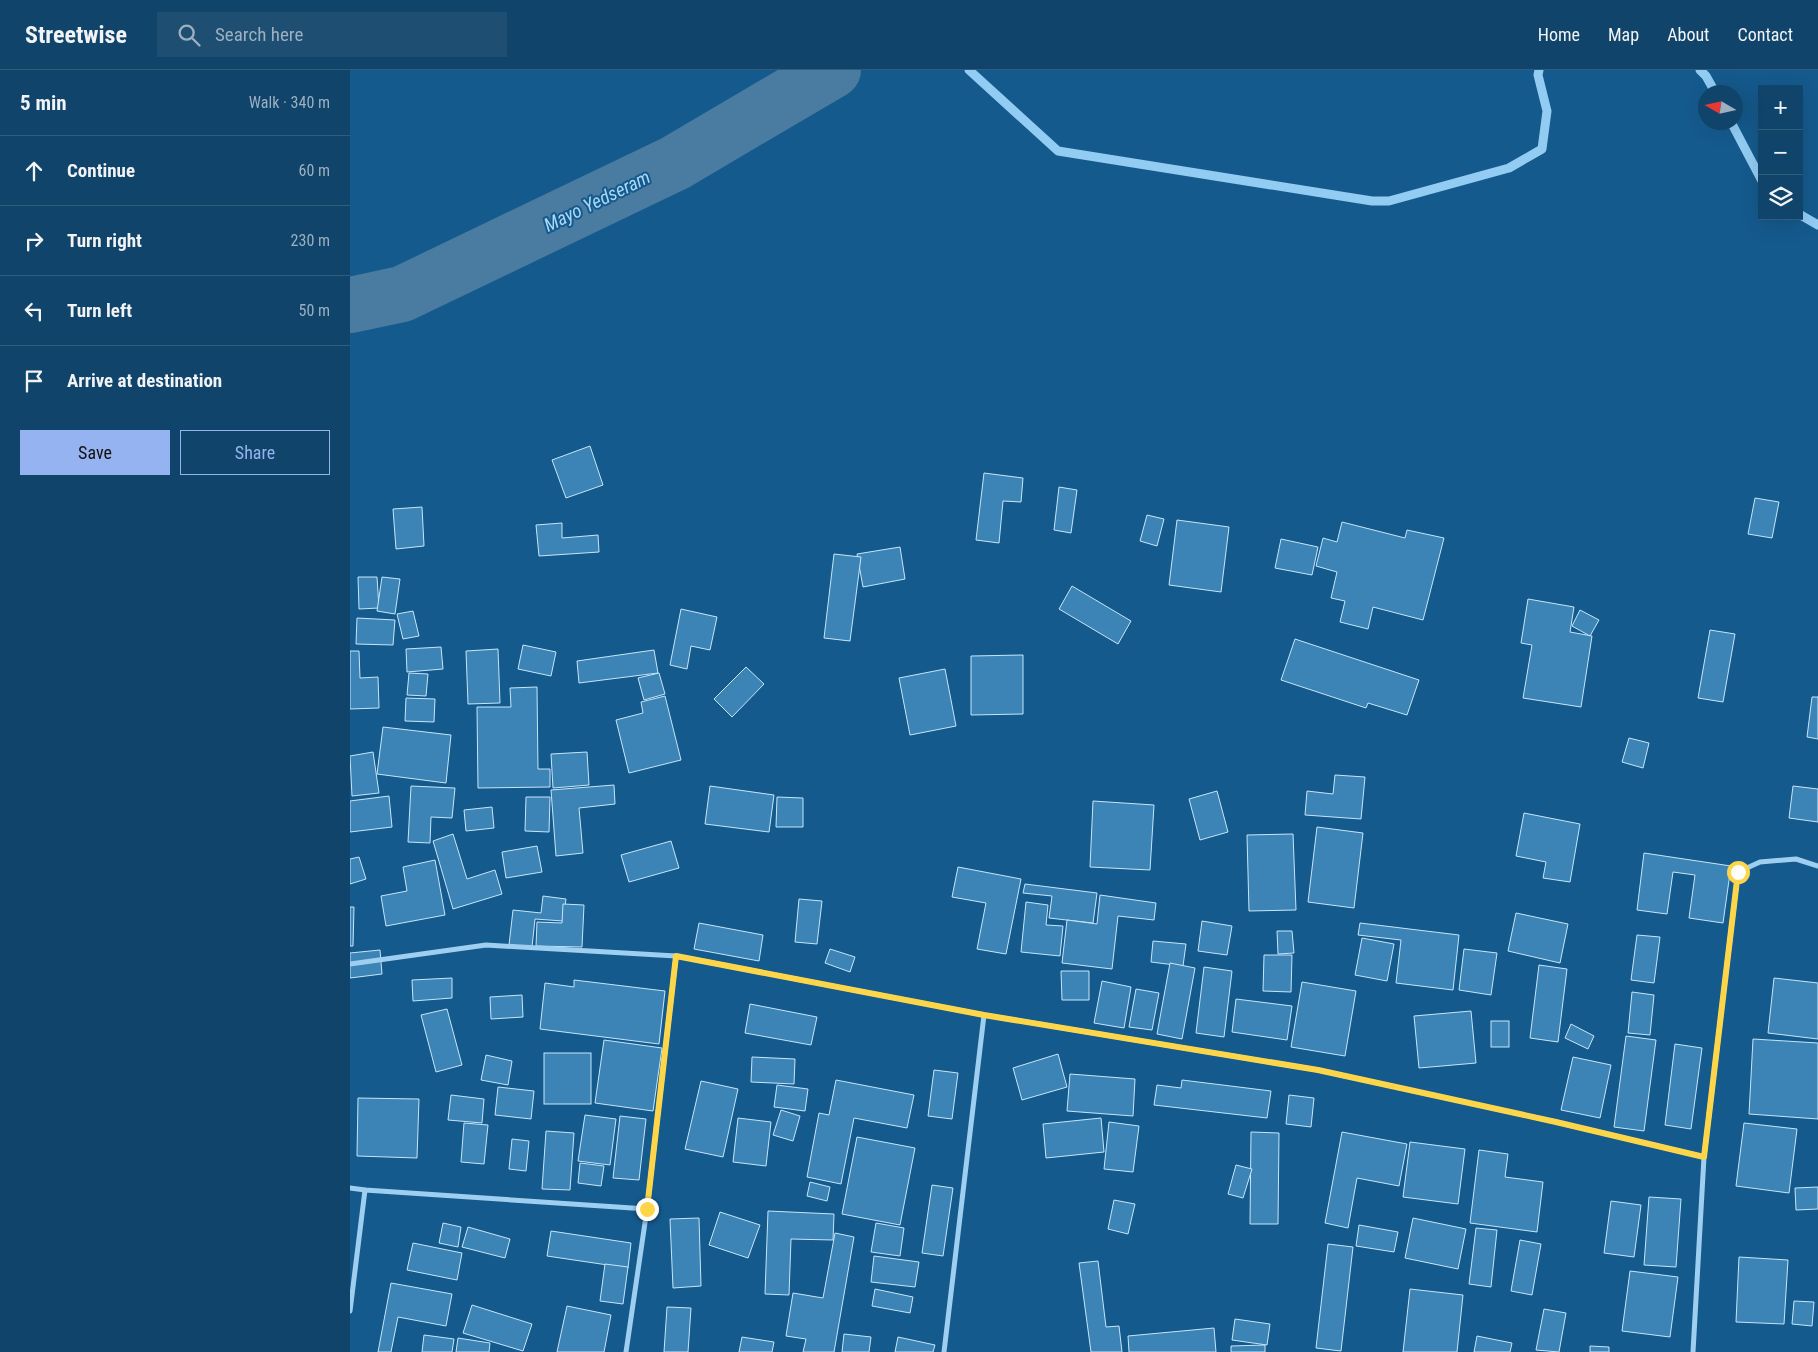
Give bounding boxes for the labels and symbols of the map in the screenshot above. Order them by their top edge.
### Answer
north arrow [1698,85,1743,130]
water label: Mayo Yedseram [540,165,654,237]
route start [1727,861,1750,884]
route end [636,1198,659,1221]

